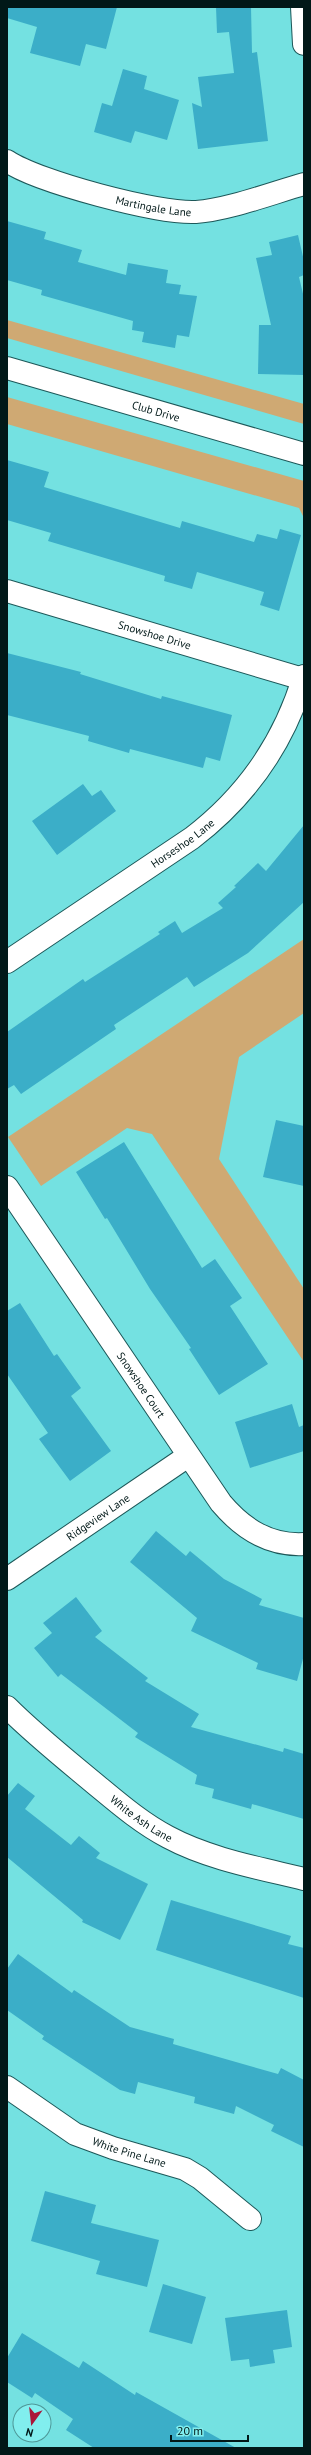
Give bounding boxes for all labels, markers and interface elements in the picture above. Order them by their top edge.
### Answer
street label: Martingale Lane [114,193,192,219]
street label: Club Drive [130,398,182,425]
street label: Snowshoe Drive [116,617,193,652]
street label: Horseshoe Lane [148,815,218,871]
street label: Snowshoe Court [114,1349,168,1421]
street label: Ridgeview Lane [64,1490,133,1544]
street label: White Ash Lane [107,1792,175,1845]
street label: White Pine Lane [91,2134,168,2170]
north arrow [12,2403,52,2443]
scale bar [171,2417,248,2443]
text: 20 m [177,2423,203,2438]
text: N [24,2425,35,2440]

